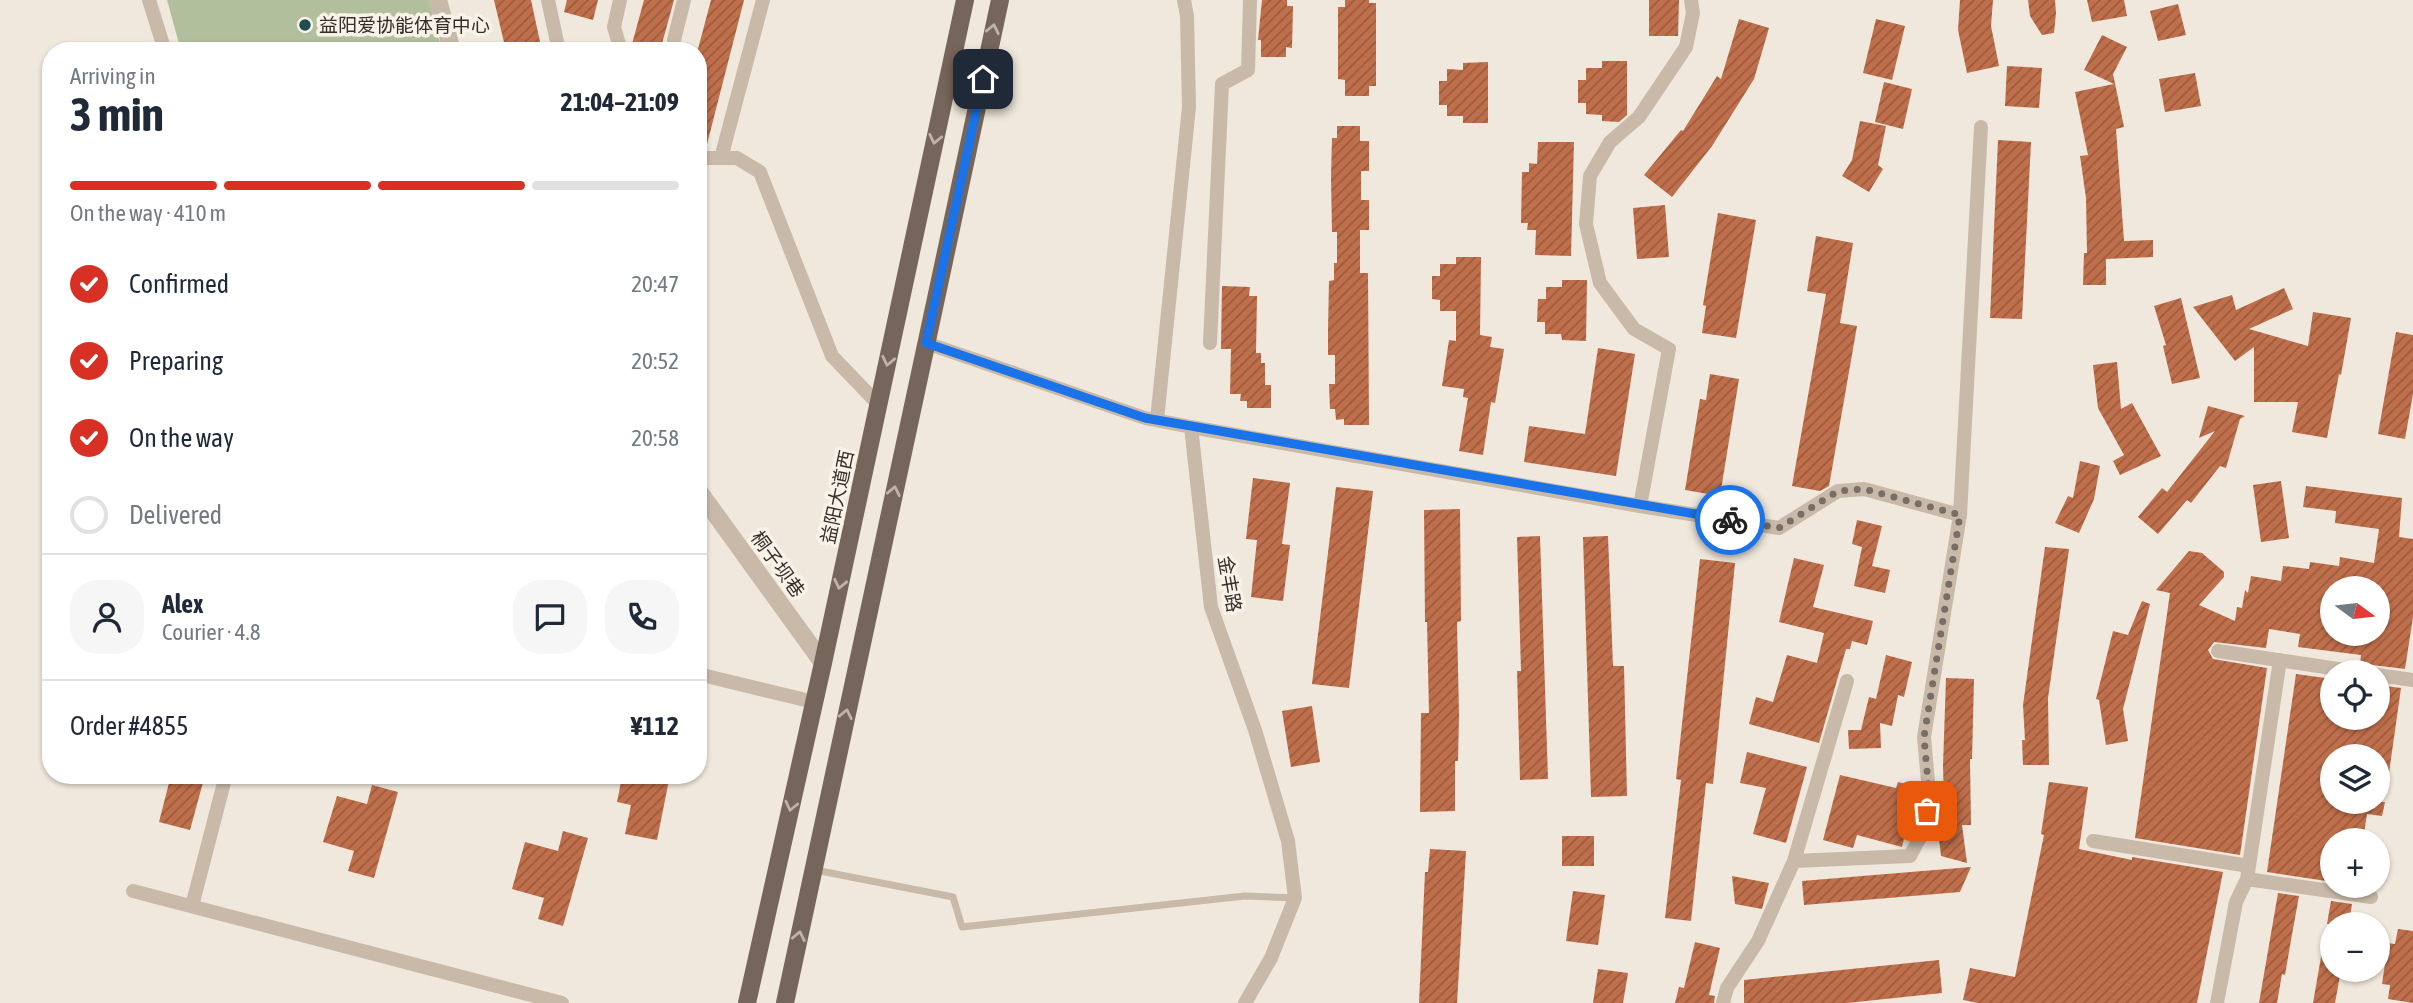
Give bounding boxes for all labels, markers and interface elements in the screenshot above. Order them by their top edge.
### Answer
place label: 益阳爱协能体育中心 [319,14,490,36]
marker: 益阳爱协能体育中心 [297,17,313,33]
one-way arrow [985,23,1000,35]
pin [953,49,1013,109]
icon: home [964,60,1002,98]
text: Arriving in [70,63,156,89]
text: 21:04–21:09 [561,87,679,117]
text: 3 min [70,88,164,141]
one-way arrow [929,133,944,145]
text: On the way · 410 m [70,200,226,226]
icon: check [70,265,108,303]
text: Confirmed [129,269,229,299]
text: 20:47 [631,271,679,297]
icon: check [70,342,108,380]
text: Preparing [129,346,223,376]
text: 20:52 [631,348,679,374]
one-way arrow [881,355,896,367]
icon: check [70,419,108,457]
text: On the way [129,423,234,453]
text: 20:58 [631,425,679,451]
street label: 益阳大道西 [816,448,858,546]
one-way arrow [885,485,900,497]
courier [1695,485,1765,555]
text: Delivered [129,500,222,530]
icon: bike [1711,501,1749,539]
street label: 桐子坝巷 [747,527,809,601]
street label: 金丰路 [1214,554,1246,614]
north arrow [2320,576,2390,646]
map controls [2320,576,2390,982]
one-way arrow [834,578,849,590]
button: person [70,580,144,654]
button: chat [513,580,587,654]
button: phone [605,580,679,654]
text: Alex [162,589,203,619]
text: Courier · 4.8 [162,619,261,645]
button: locate [2320,660,2390,730]
one-way arrow [837,708,852,720]
text: Order #4855 [70,711,189,741]
text: ¥112 [631,711,679,741]
button: layers [2320,744,2390,814]
pin [1897,781,1957,841]
icon: bag [1908,792,1946,830]
one-way arrow [785,800,800,812]
button: + [2320,828,2390,898]
button: − [2320,912,2390,982]
one-way arrow [791,930,806,942]

